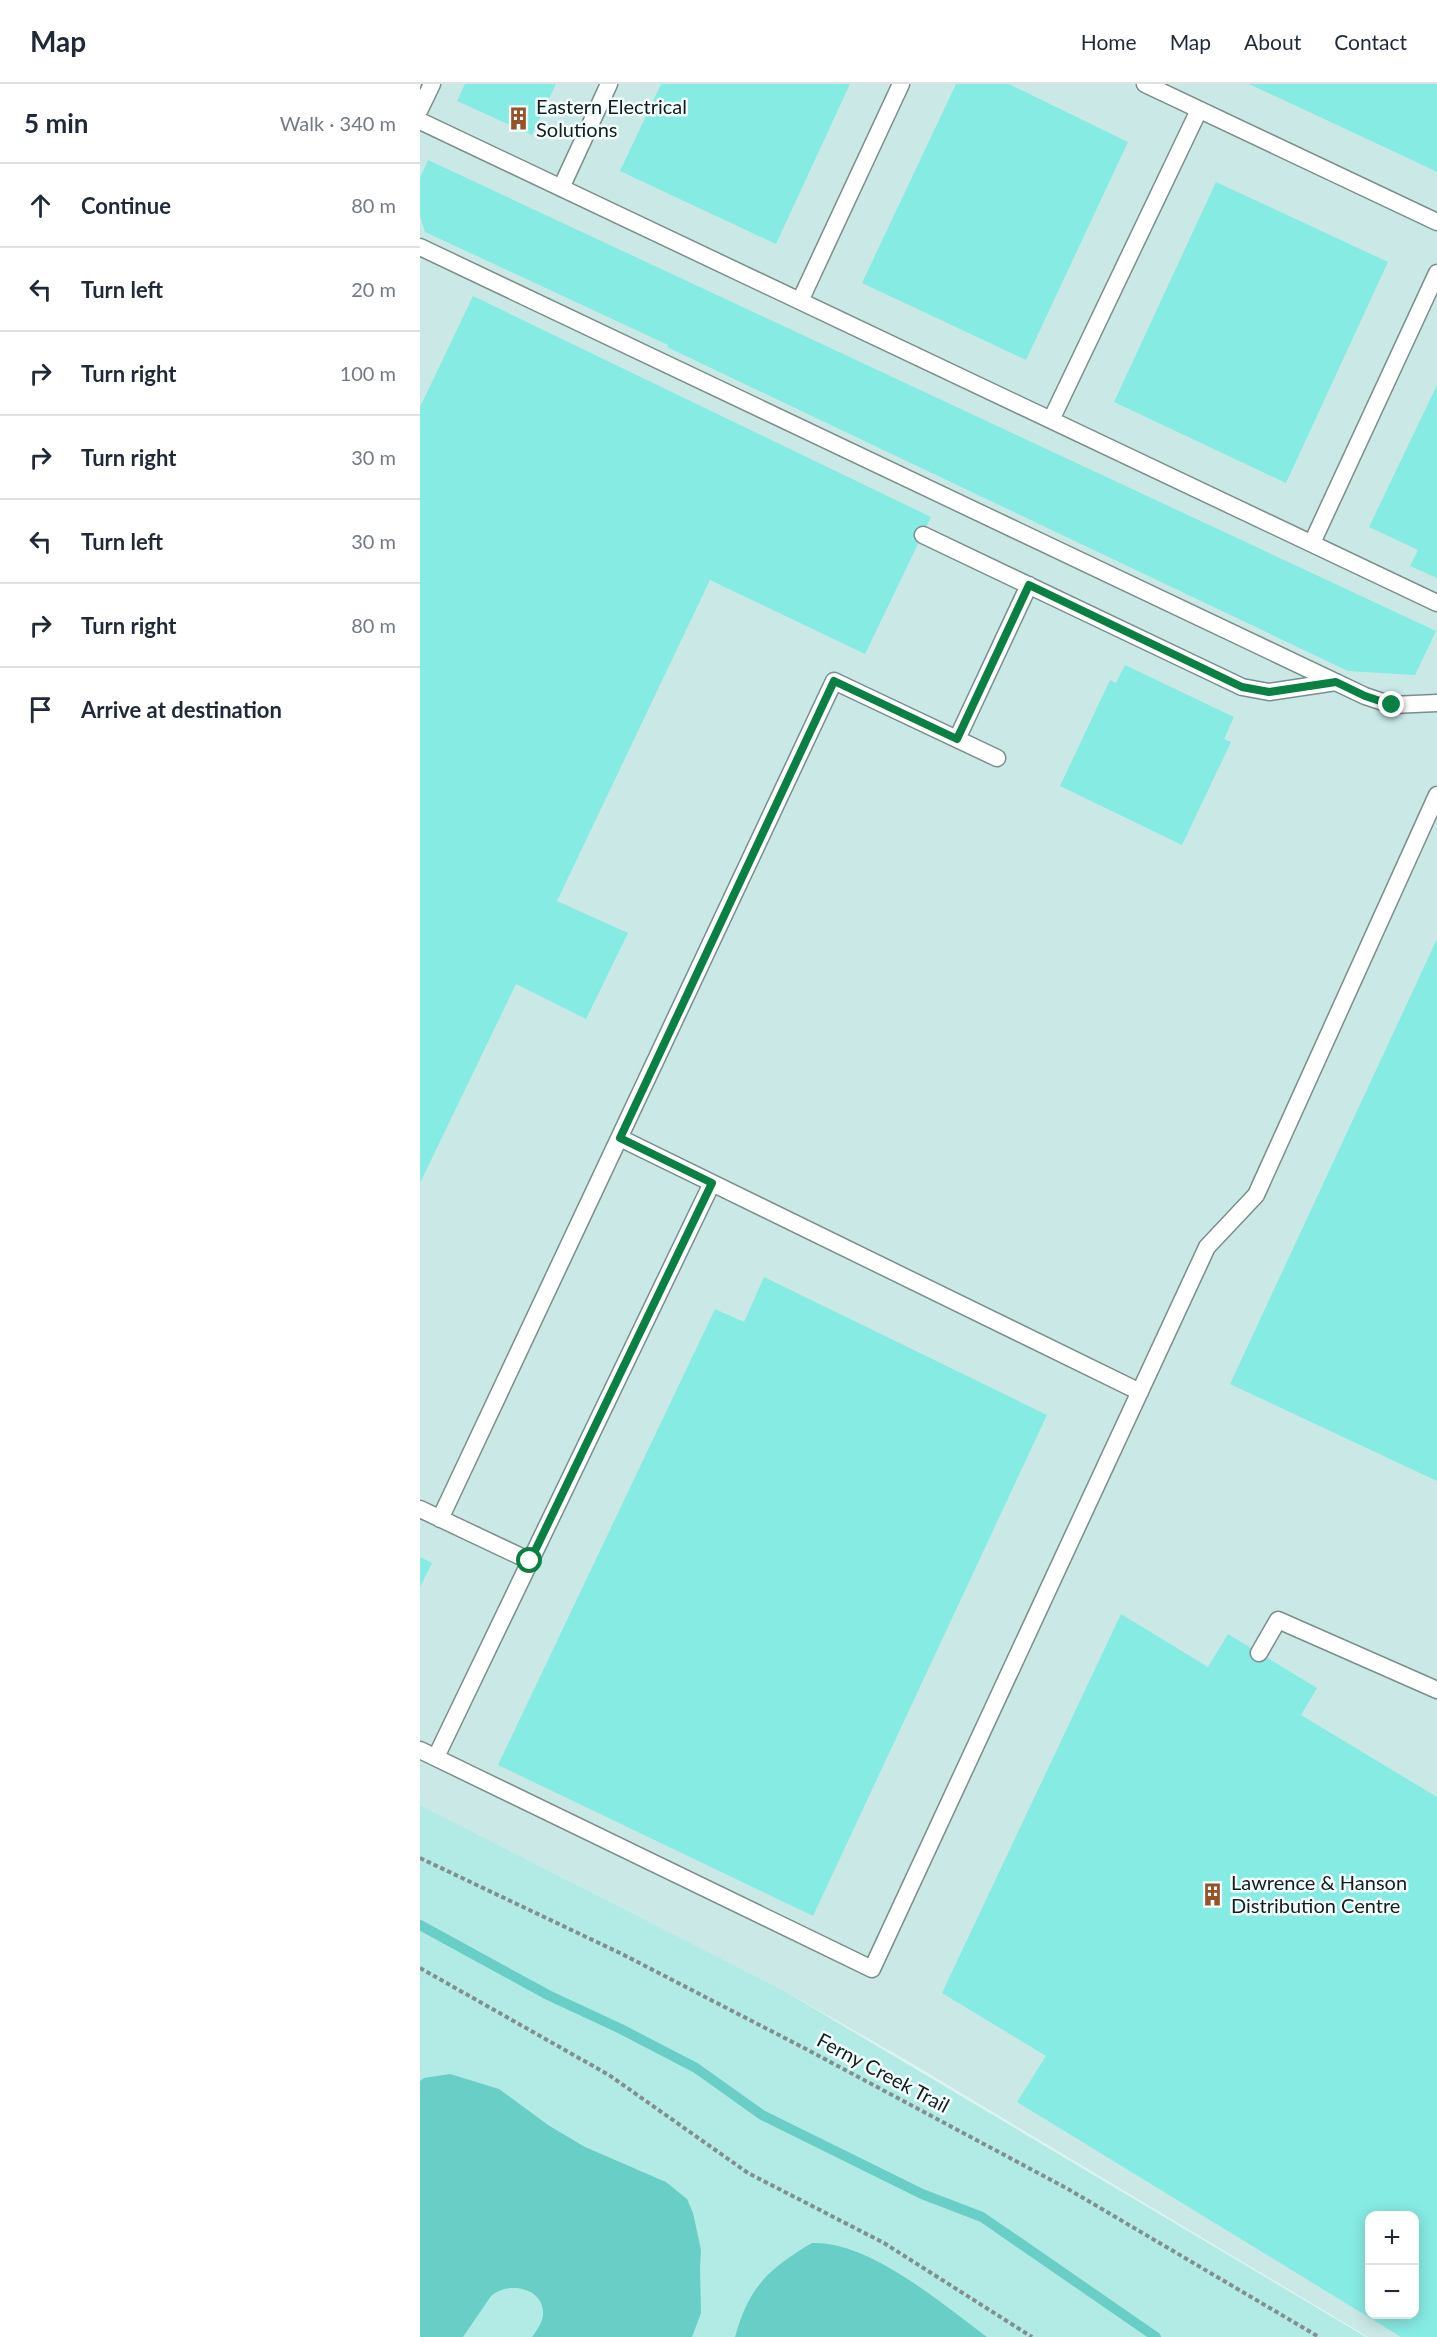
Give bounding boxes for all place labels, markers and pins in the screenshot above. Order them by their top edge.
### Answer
place label: Eastern Electrical Solutions [536,94,687,141]
building icon: Eastern Electrical Solutions [505,105,531,131]
place label: Lawrence & Hanson Distribution Centre [1231,1870,1407,1917]
building icon: Lawrence & Hanson Distribution Centre [1200,1882,1226,1908]

